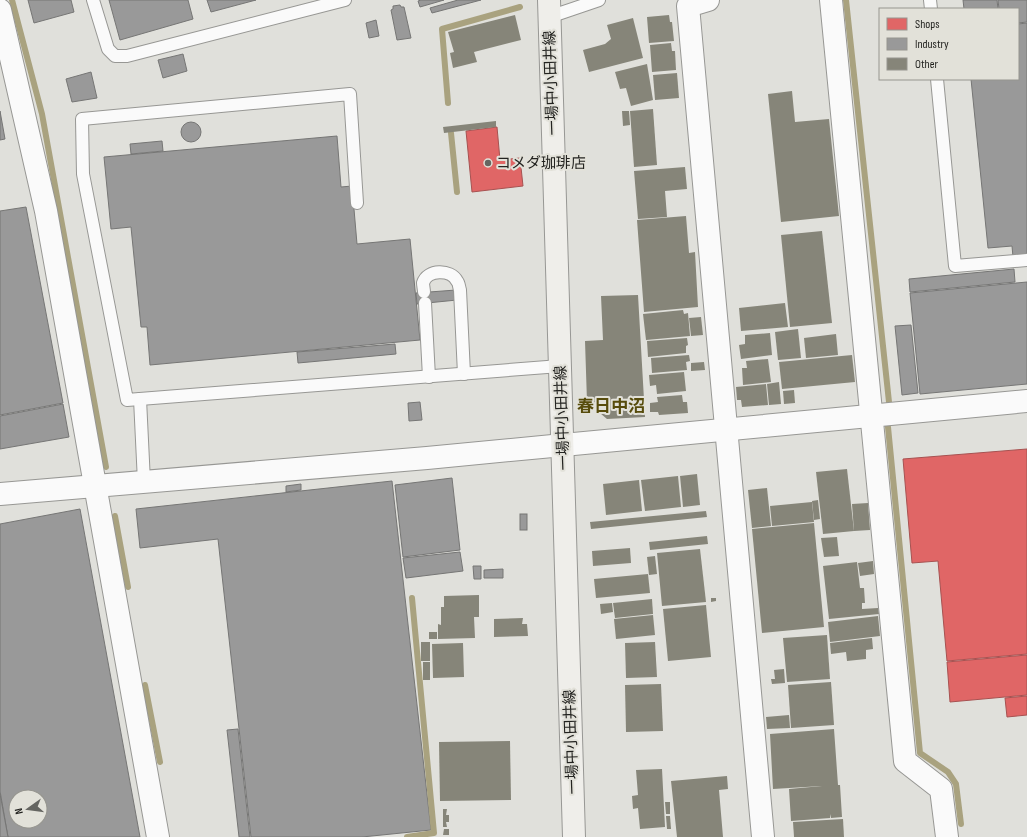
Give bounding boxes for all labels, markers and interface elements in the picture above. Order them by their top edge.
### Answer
legend [879,8,1019,80]
text: Shops [915,17,940,32]
street label: 一場中小田井線 [540,30,563,136]
text: Industry [915,37,949,52]
text: Other [915,57,939,72]
place label: コメダ珈琲店 [496,154,586,173]
marker: コメダ珈琲店 [483,158,493,168]
street label: 一場中小田井線 [551,365,574,471]
district label: 春日中沼 [577,397,645,417]
street label: 一場中小田井線 [560,689,583,795]
north arrow [8,789,48,829]
text: N [12,807,26,816]

